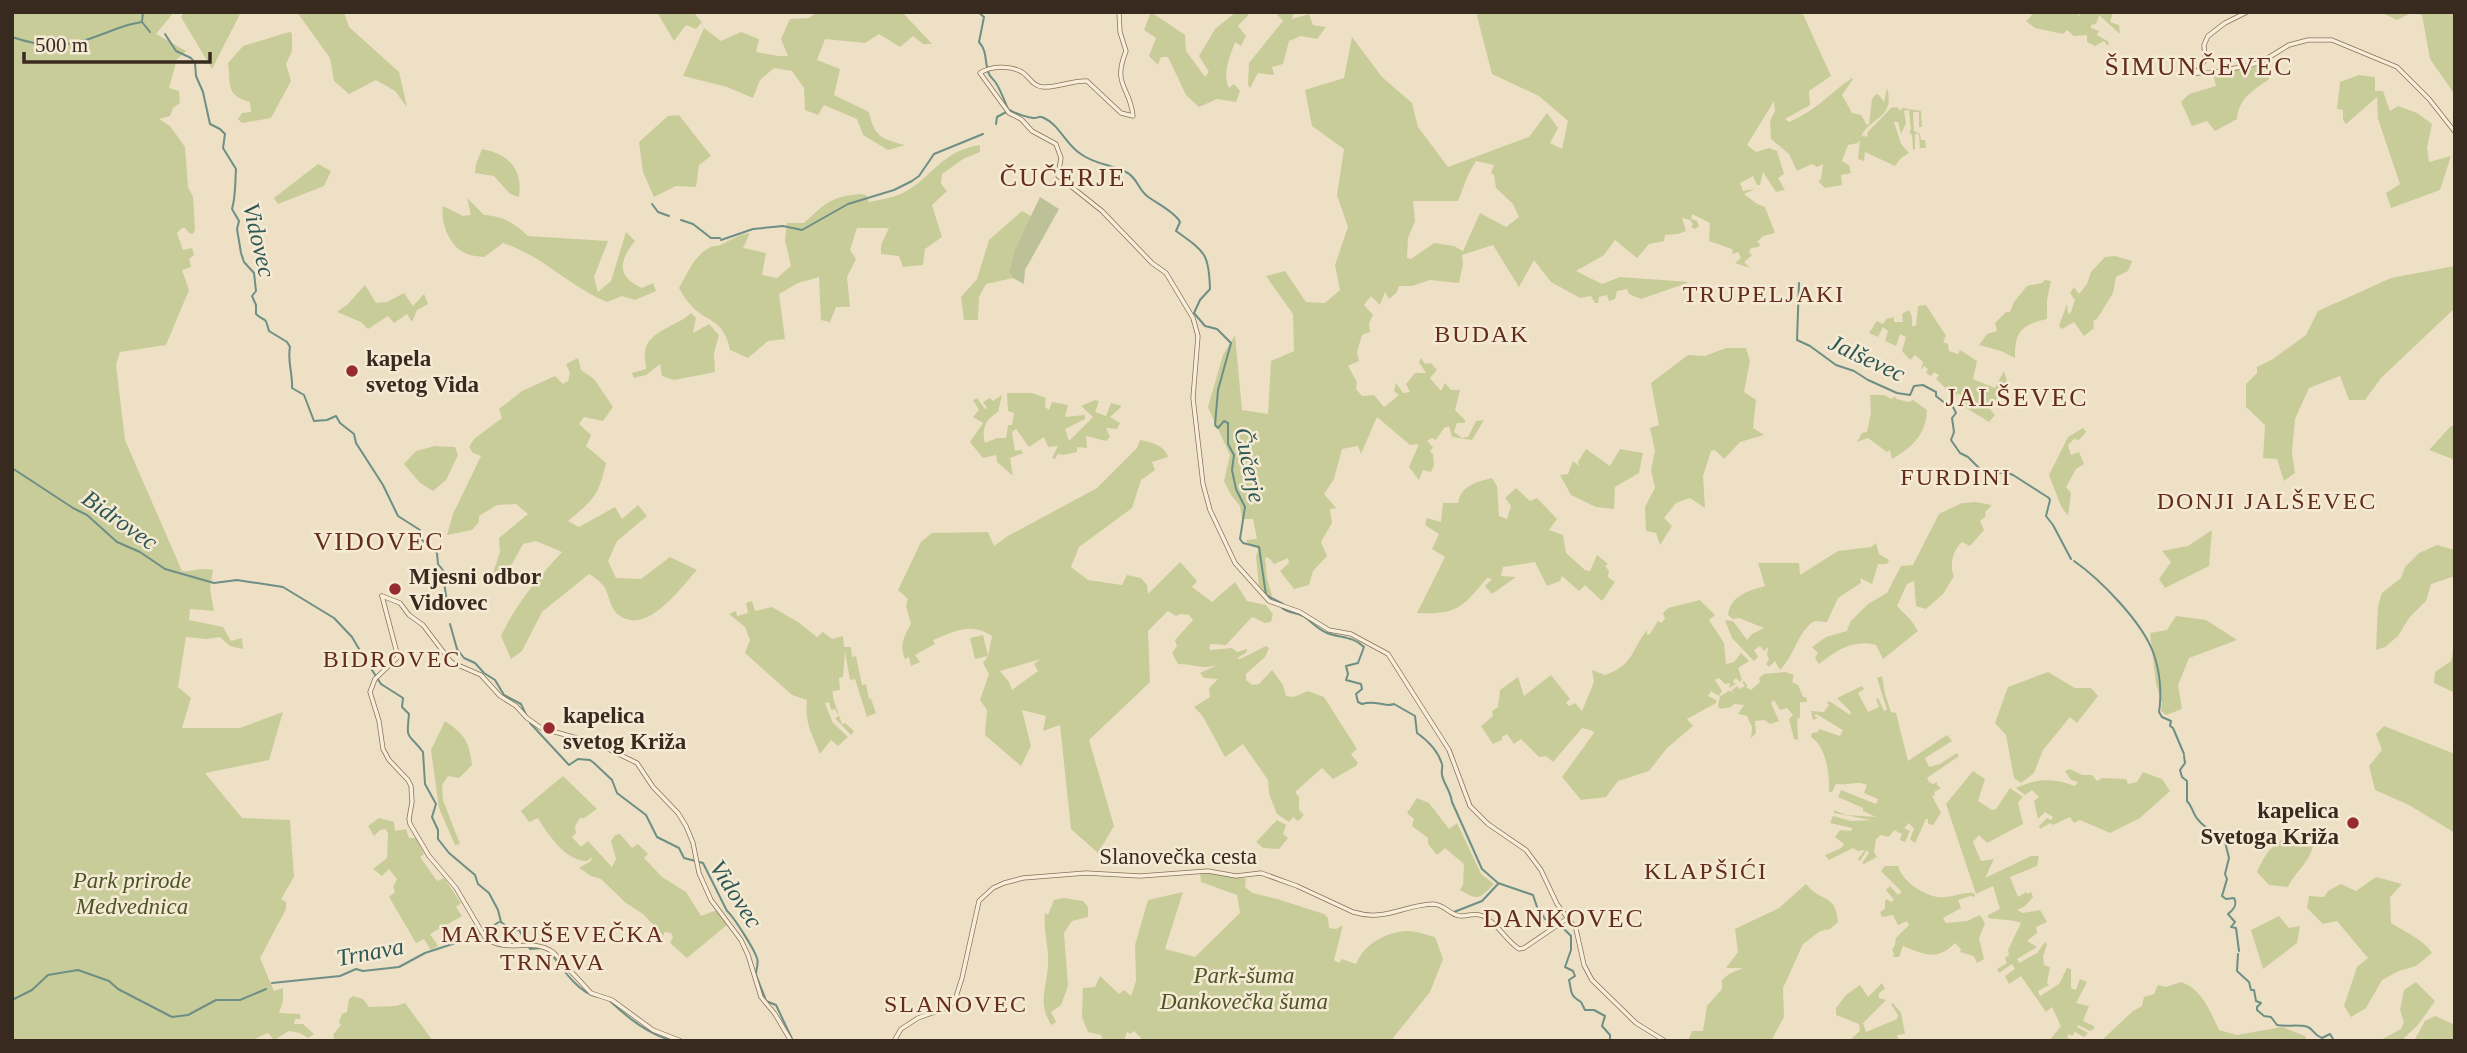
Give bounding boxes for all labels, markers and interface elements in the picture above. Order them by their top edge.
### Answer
scale bar [24,21,210,65]
text: 500 m [35,33,88,57]
district label: ŠIMUNČEVEC [2104,52,2294,81]
district label: ČUČERJE [1000,163,1126,192]
water label: Vidovec [238,200,280,280]
district label: TRUPELJAKI [1683,281,1845,307]
district label: BUDAK [1434,321,1530,347]
water label: Jalševec [1825,329,1910,387]
place label: kapela svetog Vida [366,346,480,397]
marker: kapela svetog Vida [344,363,360,379]
district label: JALŠEVEC [1945,383,2089,412]
water label: Čučerje [1229,425,1271,505]
district label: FURDINI [1900,464,2012,490]
water label: Bidrovec [77,485,163,555]
district label: DONJI JALŠEVEC [2157,488,2377,514]
district label: VIDOVEC [314,527,445,556]
place label: Mjesni odbor Vidovec [409,564,541,615]
marker: Mjesni odbor Vidovec [387,581,403,597]
district label: BIDROVEC [323,646,461,672]
place label: kapelica svetog Križa [563,703,687,754]
marker: kapelica svetog Križa [541,720,557,736]
place label: kapelica Svetoga Križa [2200,798,2339,849]
marker: kapelica Svetoga Križa [2345,815,2361,831]
street label: Slanovečka cesta [1099,844,1257,869]
water label: Vidovec [705,855,768,933]
district label: KLAPŠIĆI [1644,858,1768,884]
park label: Park prirode Medvednica [72,868,191,919]
district label: DANKOVEC [1483,904,1645,933]
district label: MARKUŠEVEČKA TRNAVA [441,921,665,975]
water label: Trnava [334,933,406,971]
park label: Park-šuma Dankovečka šuma [1159,963,1328,1014]
district label: SLANOVEC [884,991,1028,1017]

